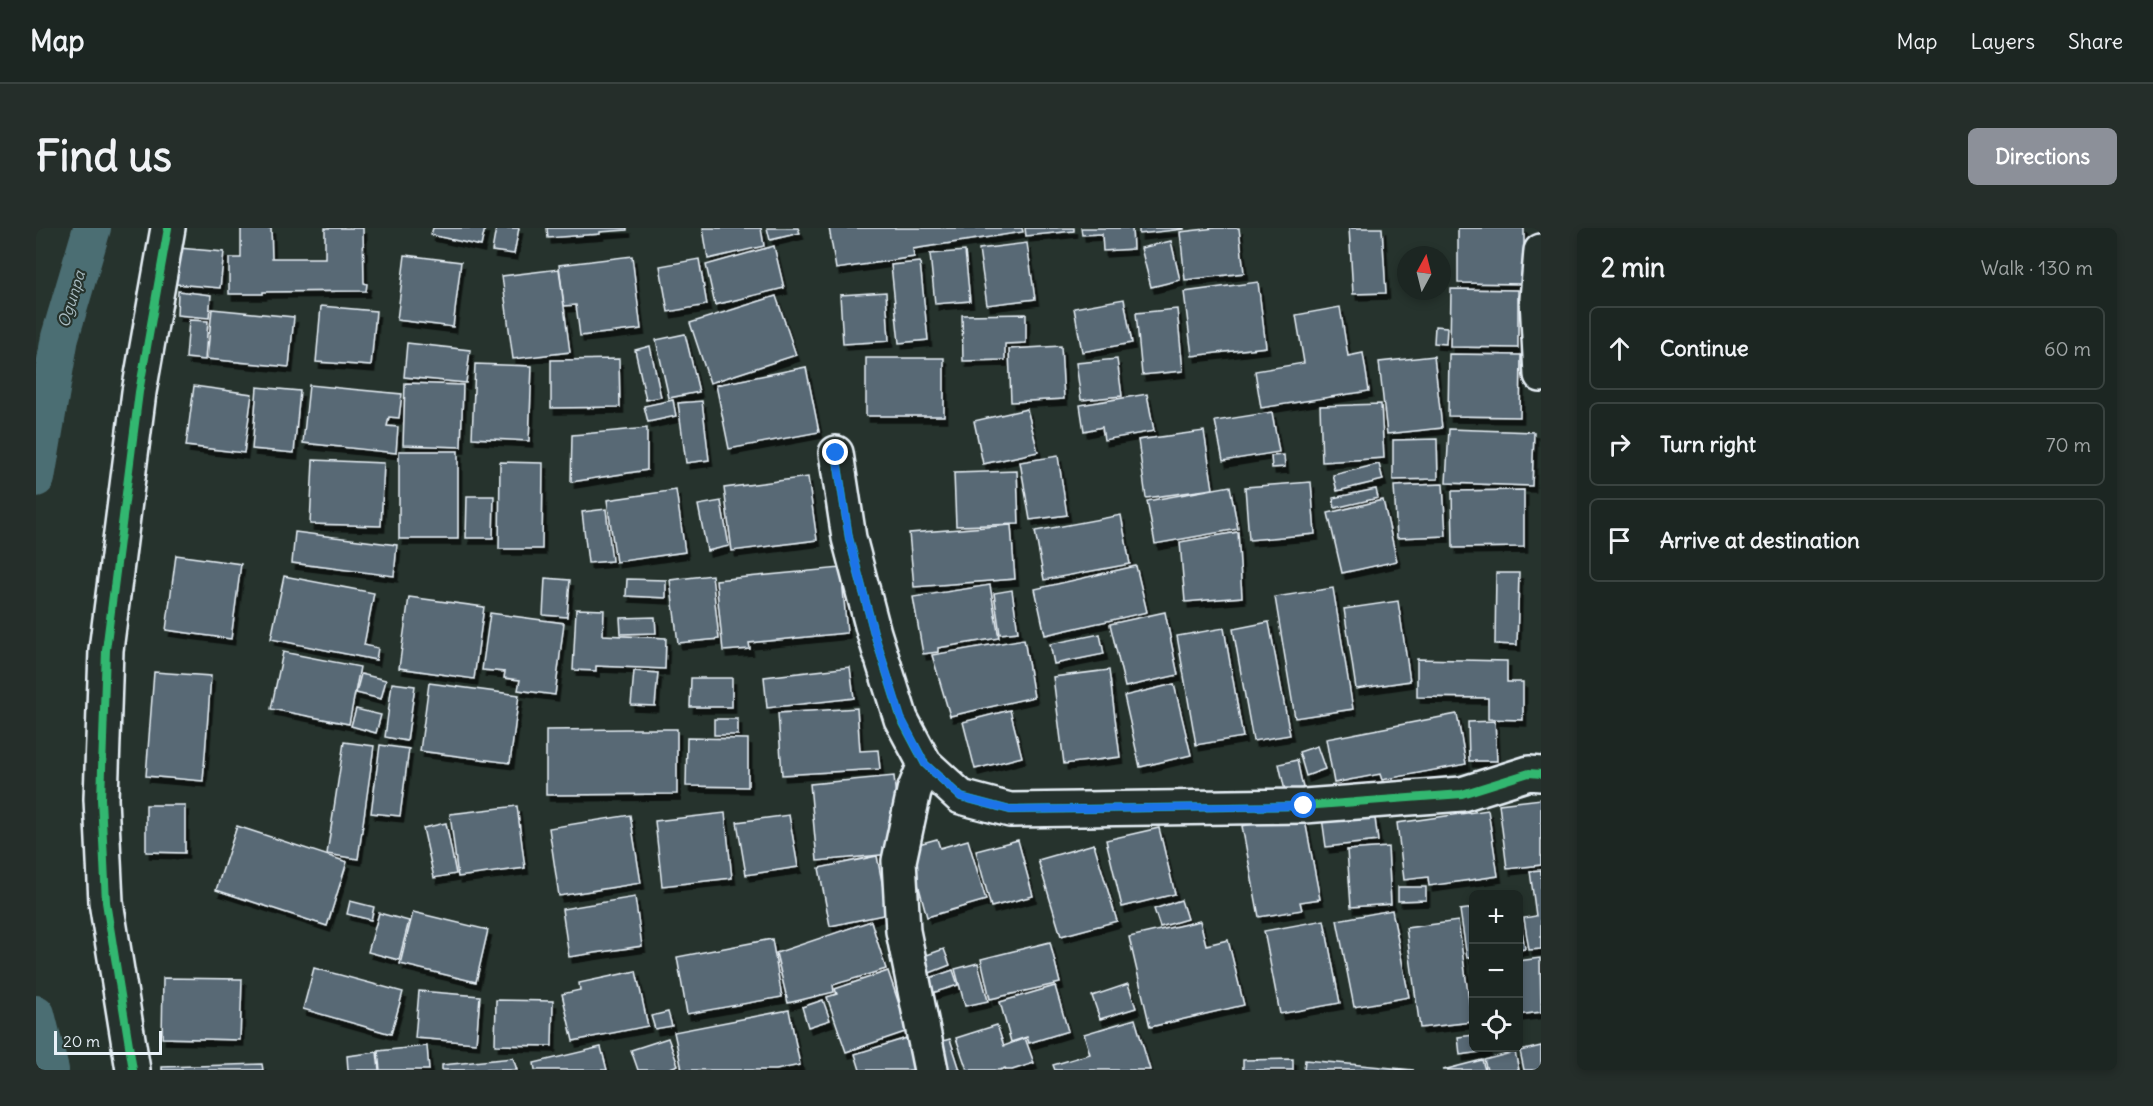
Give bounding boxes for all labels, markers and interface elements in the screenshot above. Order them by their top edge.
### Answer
text: Map [30,23,84,59]
text: Map [1897,28,1937,55]
text: Layers [1970,28,2035,55]
text: Share [2068,28,2123,55]
button: Directions [1968,128,2117,185]
text: Find us [36,130,172,182]
north arrow [1397,246,1451,300]
text: 2 min [1601,251,1665,284]
text: Walk · 130 m [1981,255,2093,280]
water label: Ogunpa [53,267,89,330]
icon: ahead [1603,332,1636,365]
text: Continue [1660,334,1749,362]
text: 60 m [2044,336,2091,361]
icon: right [1603,428,1636,461]
text: Turn right [1660,430,1756,458]
text: 70 m [2046,432,2091,457]
route end [822,439,848,465]
icon: arrive [1603,524,1636,557]
text: Arrive at destination [1660,526,1860,554]
route start [1290,792,1316,818]
map controls [1469,890,1523,1052]
button: + [1469,890,1523,944]
button: − [1469,944,1523,998]
button: locate [1469,998,1523,1052]
scale bar [54,1028,162,1056]
text: 20 m [63,1031,100,1051]

